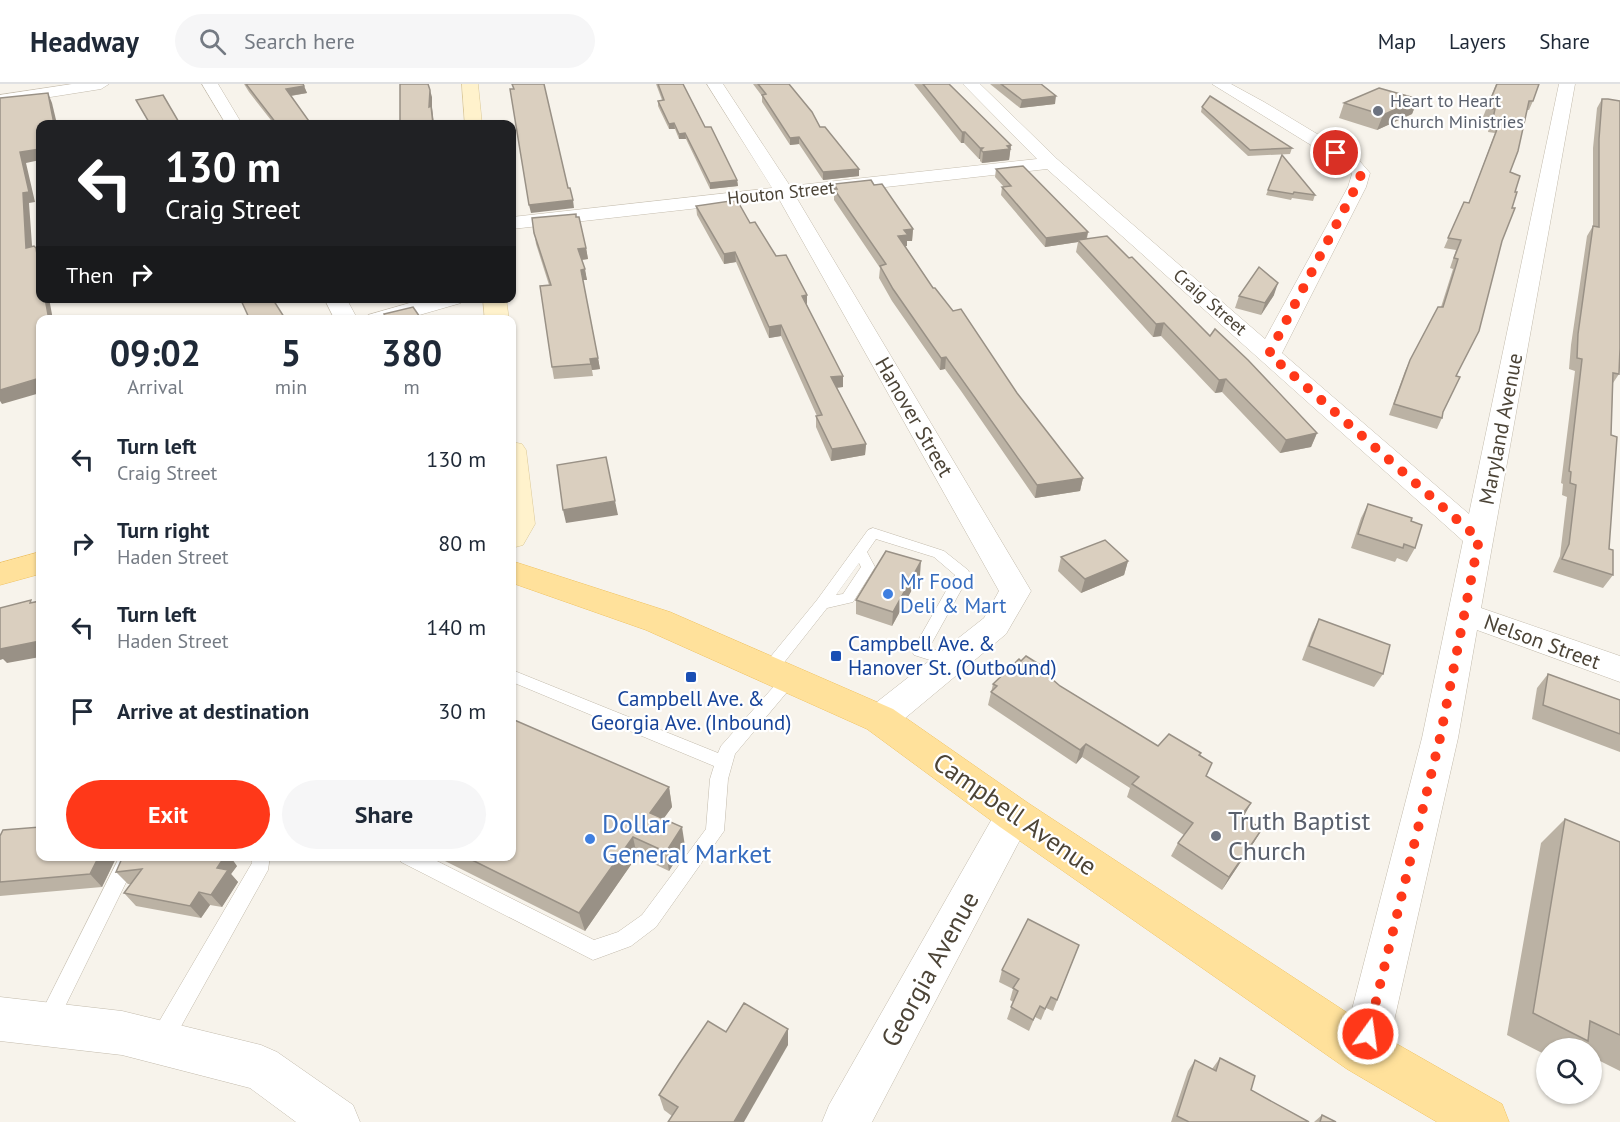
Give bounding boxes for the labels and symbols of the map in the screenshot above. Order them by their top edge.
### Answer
place label: Heart to Heart Church Ministries [1390,89,1524,133]
marker: Heart to Heart Church Ministries [1371,104,1385,118]
pin [1310,127,1361,178]
street label: Houton Street [726,175,836,210]
street label: Craig Street [1169,263,1252,340]
street label: Maryland Avenue [1473,351,1528,507]
street label: Hanover Street [869,352,960,482]
place label: Mr Food Deli & Mart [900,568,1006,619]
marker: Mr Food Deli & Mart [881,587,895,601]
street label: Nelson Street [1480,608,1604,675]
place label: Campbell Ave. & Hanover St. (Outbound) [848,630,1057,681]
marker: Campbell Ave. & Hanover St. (Outbound) [829,649,843,663]
marker: Campbell Ave. & Georgia Ave. (Inbound) [684,670,698,684]
place label: Campbell Ave. & Georgia Ave. (Inbound) [591,685,791,736]
street label: Campbell Avenue [927,745,1103,882]
place label: Truth Baptist Church [1228,804,1370,867]
place label: Dollar General Market [602,807,771,870]
marker: Truth Baptist Church [1209,829,1223,843]
marker: Dollar General Market [583,832,597,846]
street label: Georgia Avenue [873,885,986,1052]
position arrow [1336,1002,1400,1066]

